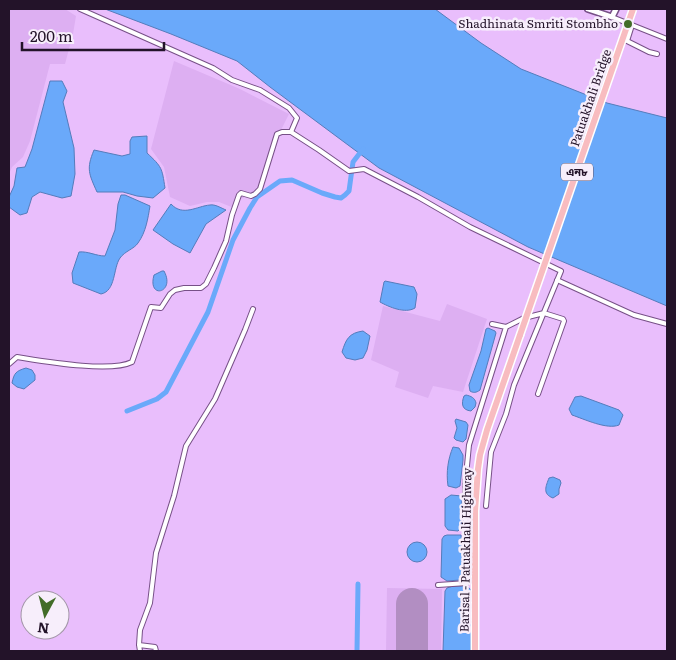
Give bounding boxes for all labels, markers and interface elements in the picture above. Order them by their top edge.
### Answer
place label: Shadhinata Smriti Stombho [458,14,618,32]
marker: Shadhinata Smriti Stombho [622,18,634,30]
scale bar [22,20,165,52]
text: 200 m [30,24,73,47]
street label: Patuakhali Bridge [565,47,615,149]
road number: এন৮ [561,163,593,180]
street label: Barisal - Patuakhali Highway [455,468,475,632]
north arrow [20,590,70,640]
text: N [36,618,50,640]

